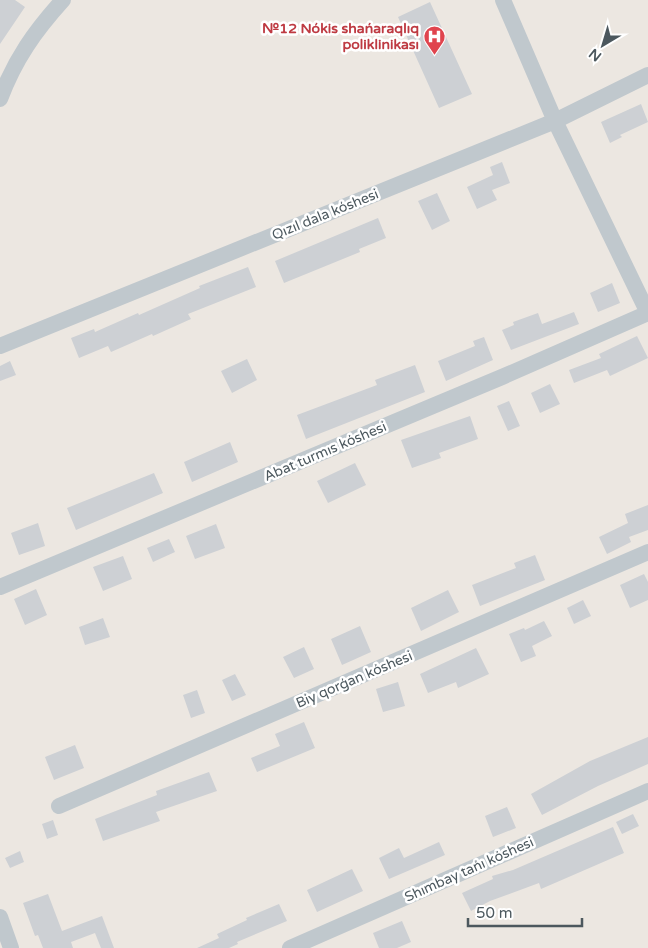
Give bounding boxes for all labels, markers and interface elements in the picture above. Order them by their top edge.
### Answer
place label: №12 Nókis shańaraqlıq poliklinikası [262,20,419,53]
north arrow [578,20,628,70]
hospital icon: №12 Nókis shańaraqlıq poliklinikası [423,24,447,55]
text: N [586,45,605,65]
street label: Qızıl dala kóshesi [269,185,381,244]
street label: Abat turmıs kóshesi [261,418,389,485]
street label: Biy qorǵan kóshesi [293,647,415,712]
street label: Shımbay tańı kóshesi [402,833,536,906]
scale bar [468,896,582,928]
text: 50 m [476,904,513,922]

